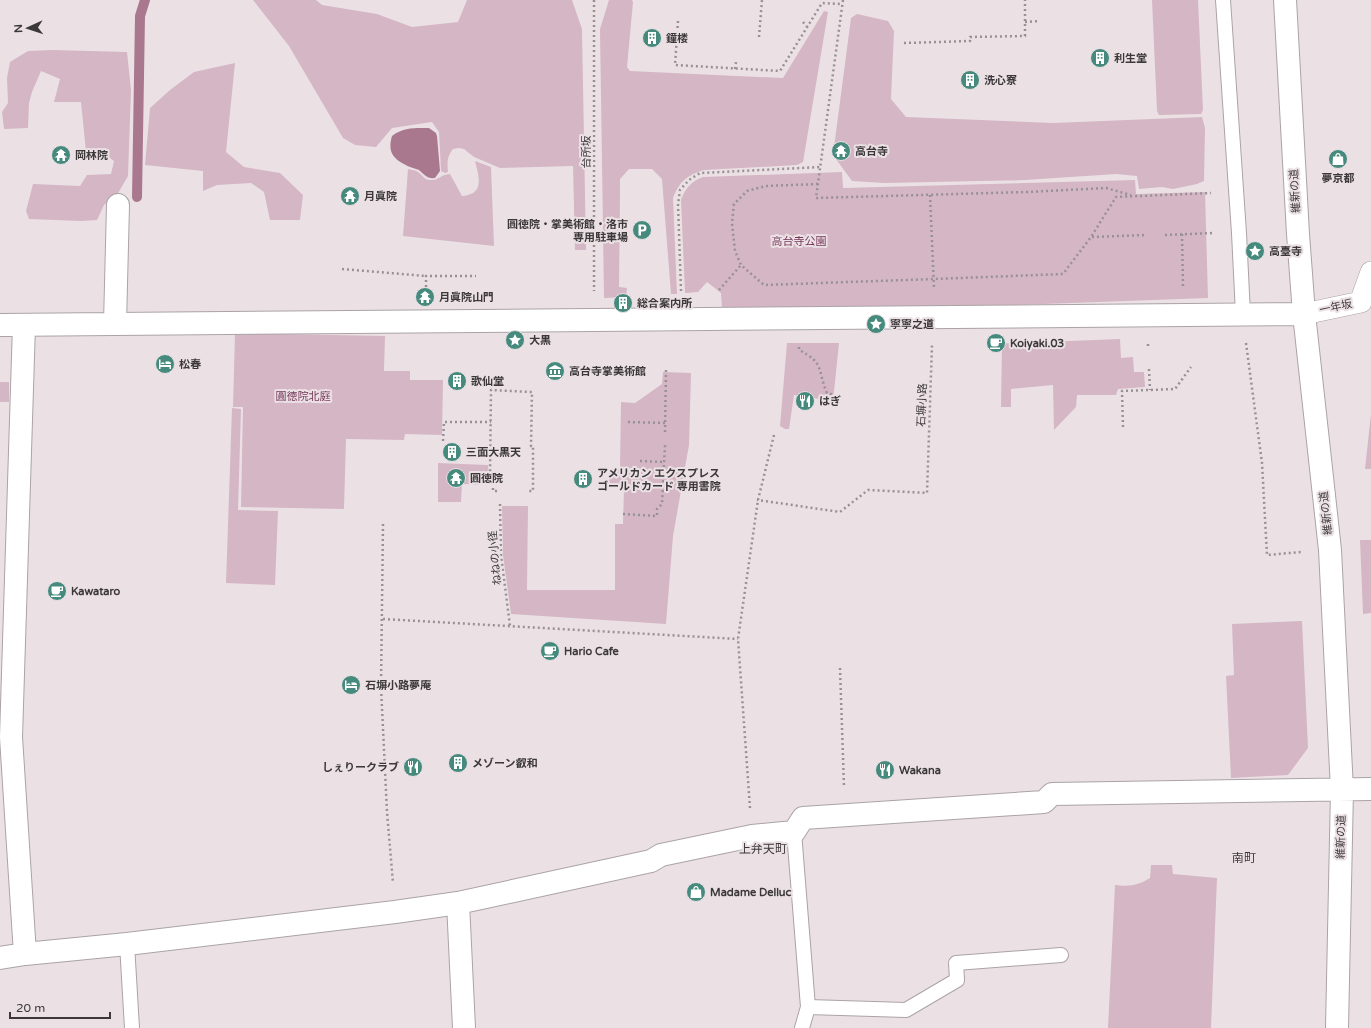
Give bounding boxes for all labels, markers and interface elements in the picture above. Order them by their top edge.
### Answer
north arrow [8,8,48,48]
text: N [12,24,25,33]
building icon: 鐘楼 [641,27,663,49]
place label: 鐘楼 [666,32,688,45]
building icon: 利生堂 [1089,47,1111,69]
place label: 利生堂 [1114,52,1147,65]
building icon: 洗心寮 [959,69,981,91]
place label: 洗心寮 [984,74,1017,87]
street label: 台所坂 [580,136,593,169]
temple icon: 高台寺 [830,140,852,162]
temple icon: 岡林院 [50,144,72,166]
place label: 高台寺 [855,145,888,158]
shop icon: 夢京都 [1327,148,1349,170]
place label: 岡林院 [75,149,108,162]
street label: 維新の道 [1287,169,1303,213]
place label: 夢京都 [1322,172,1355,185]
temple icon: 月眞院 [339,185,361,207]
place label: 月眞院 [364,190,397,203]
place label: 圓徳院・掌美術館・洛市 専用駐車場 [507,218,628,244]
parking icon: 圓徳院・掌美術館・洛市 専用駐車場 [631,219,653,241]
park label: 高台寺公園 [772,235,827,248]
place icon: 高臺寺 [1244,240,1266,262]
place label: 高臺寺 [1269,245,1302,258]
temple icon: 月眞院山門 [414,286,436,308]
place label: 月眞院山門 [439,291,494,304]
building icon: 総合案内所 [612,292,634,314]
place label: 総合案内所 [637,297,692,310]
street label: 一年坂 [1319,297,1353,317]
place icon: 寧寧之道 [865,313,887,335]
place label: 寧寧之道 [890,318,934,331]
place icon: 大黒 [504,329,526,351]
cafe icon: Koiyaki.03 [985,332,1007,354]
place label: 大黒 [529,334,551,347]
place label: Koiyaki.03 [1010,337,1064,351]
hotel icon: 松春 [154,353,176,375]
place label: 松春 [179,358,202,371]
museum icon: 高台寺掌美術館 [544,360,566,382]
place label: 高台寺掌美術館 [569,365,646,378]
building icon: 歌仙堂 [446,370,468,392]
place label: 歌仙堂 [471,375,504,388]
street label: 石塀小路 [915,383,929,427]
park label: 圓徳院北庭 [276,390,331,403]
restaurant icon: はぎ [794,390,816,412]
place label: はぎ [819,395,841,408]
building icon: 三面大黒天 [441,441,463,463]
place label: 三面大黒天 [466,446,521,459]
temple icon: 圓徳院 [445,467,467,489]
place label: アメリカン エクスプレス ゴールドカード 専用書院 [597,467,721,493]
building icon: アメリカン エクスプレス ゴールドカード 専用書院 [572,468,594,490]
place label: 圓徳院 [470,472,503,485]
street label: 維新の道 [1317,490,1335,536]
street label: ねねの小径 [486,530,504,586]
cafe icon: Kawataro [46,580,68,602]
place label: Kawataro [71,585,121,598]
cafe icon: Hario Cafe [539,640,561,662]
place label: Hario Cafe [564,645,620,658]
hotel icon: 石塀小路夢庵 [340,674,362,696]
place label: 石塀小路夢庵 [365,679,432,692]
building icon: メゾーン叡和 [447,752,469,774]
restaurant icon: しぇりークラブ [402,756,424,778]
place label: メゾーン叡和 [472,757,537,770]
restaurant icon: Wakana [874,759,896,781]
place label: しぇりークラブ [322,761,399,774]
place label: Wakana [899,764,941,777]
street label: 維新の道 [1334,815,1348,859]
district label: 上弁天町 [739,842,787,856]
district label: 南町 [1232,851,1256,865]
shop icon: Madame Delluc [685,881,707,903]
place label: Madame Delluc [710,886,792,899]
scale bar [10,994,110,1020]
text: 20 m [16,1001,45,1015]

